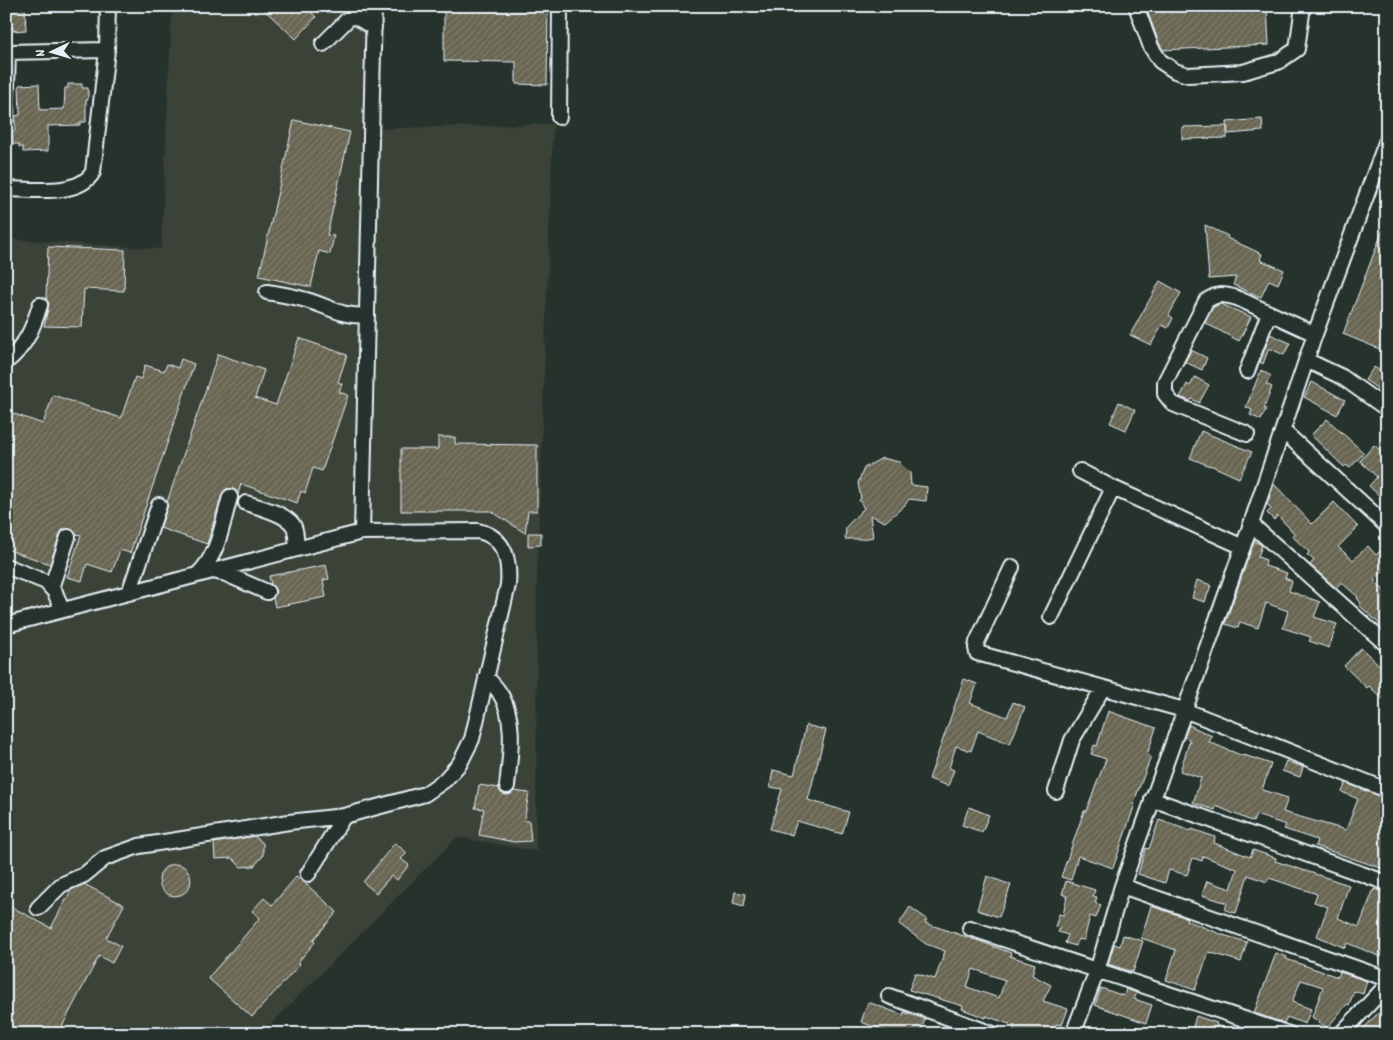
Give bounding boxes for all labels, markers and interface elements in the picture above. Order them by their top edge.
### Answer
north arrow [28,28,78,78]
text: N [31,49,51,57]

